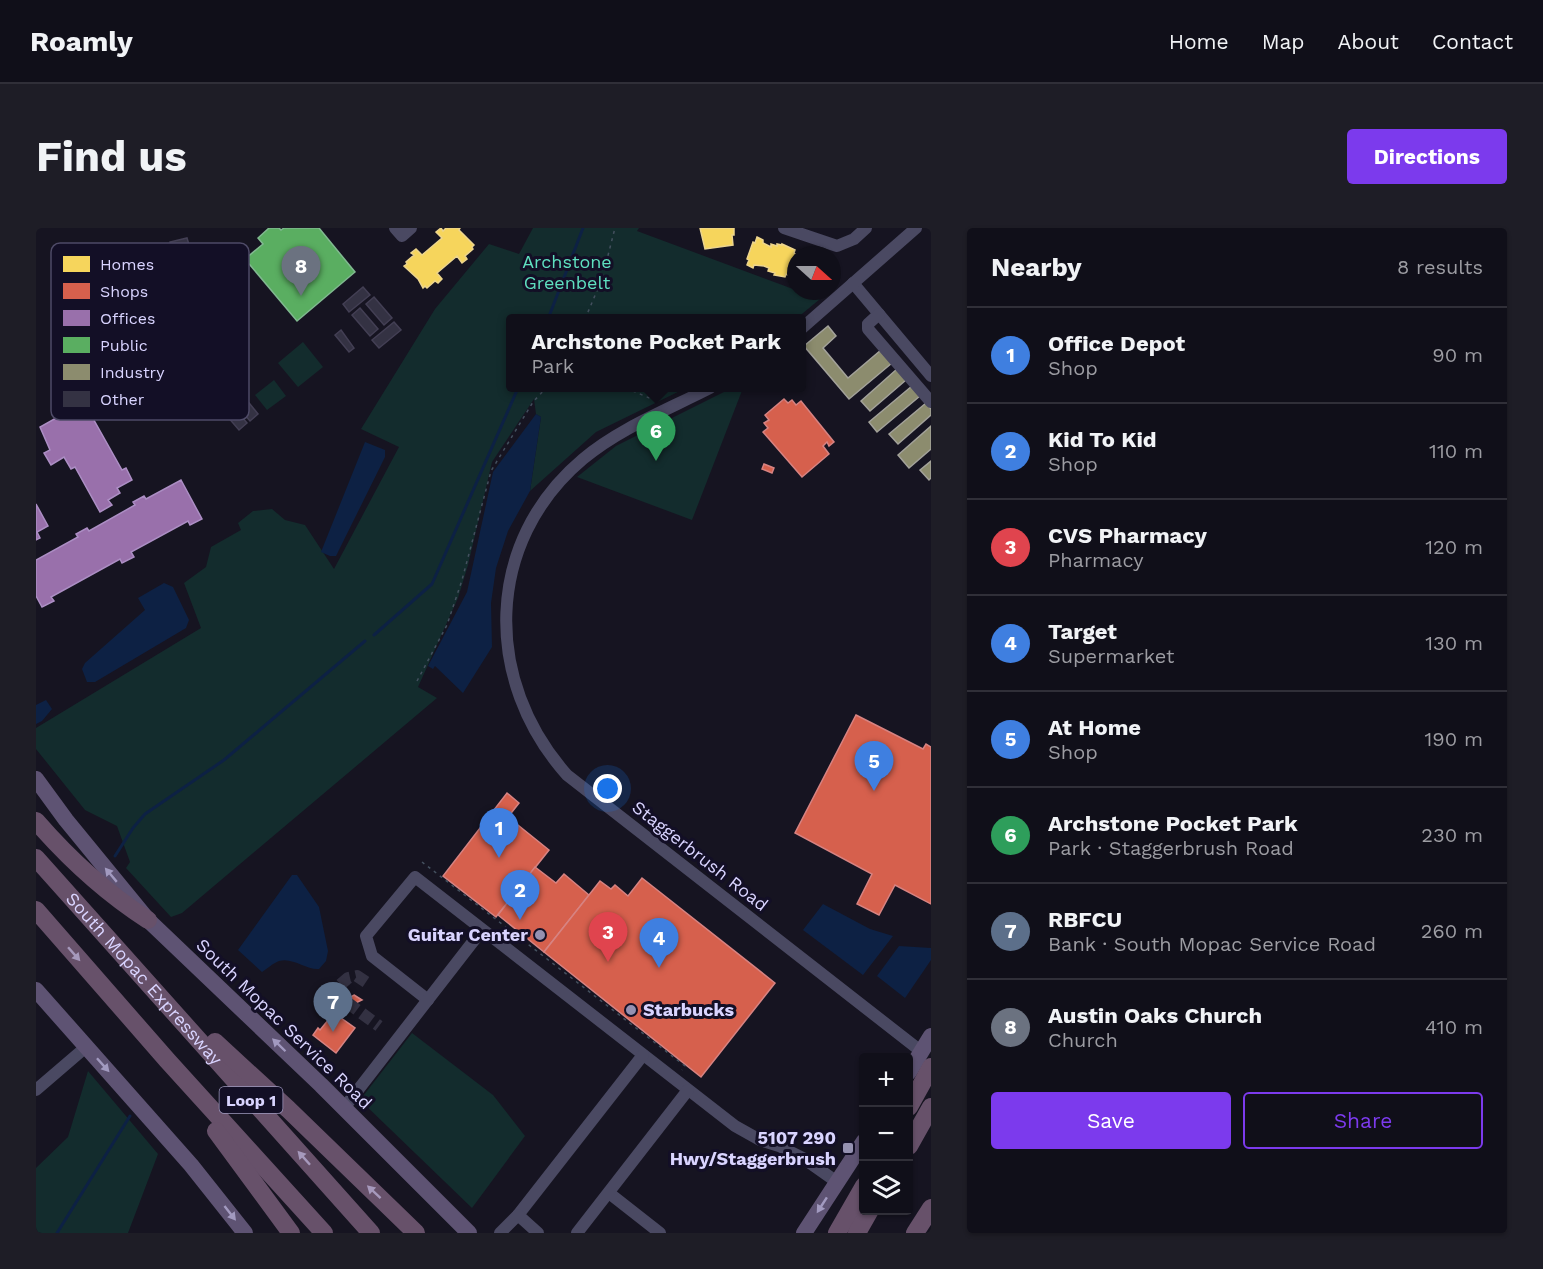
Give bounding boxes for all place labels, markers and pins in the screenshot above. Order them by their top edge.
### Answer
pin: 8 [282,247,320,296]
pin: 6 [636,412,676,461]
pin: 5 [854,742,894,791]
pin: 1 [480,808,518,858]
pin: 2 [500,870,540,920]
pin: 3 [588,912,628,962]
pin: 4 [640,918,678,968]
place label: Guitar Center [408,924,528,945]
marker: Guitar Center [533,928,547,942]
pin: 7 [314,982,352,1032]
place label: Starbucks [643,999,735,1020]
marker: Starbucks [624,1003,638,1017]
place label: 5107 290 Hwy/Staggerbrush [670,1127,836,1169]
marker: 5107 290 Hwy/Staggerbrush [841,1141,855,1155]

